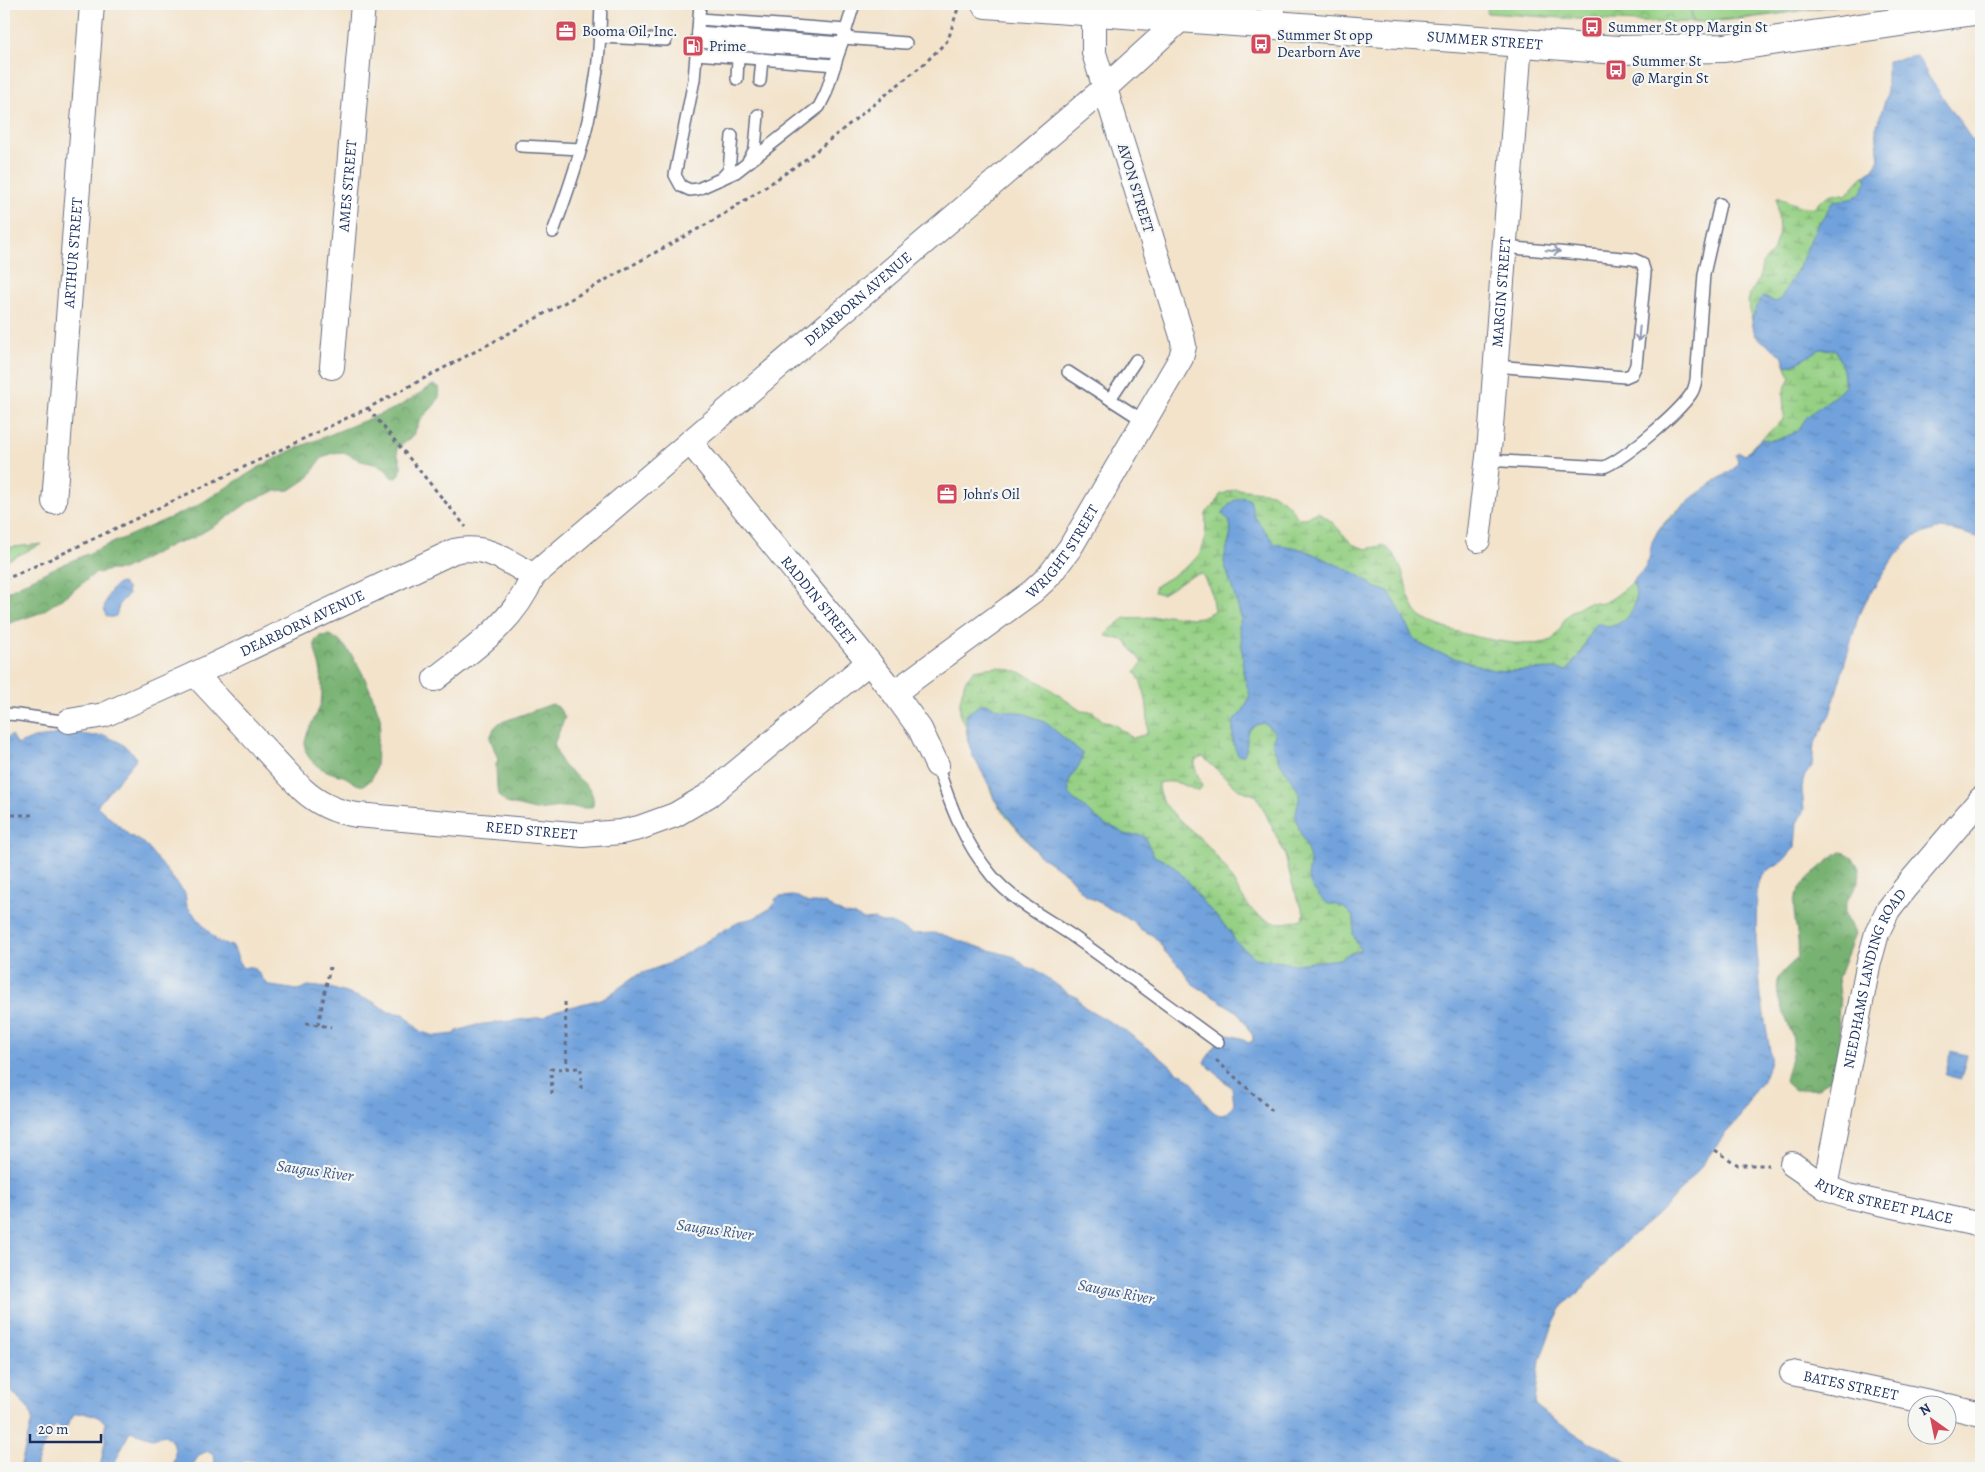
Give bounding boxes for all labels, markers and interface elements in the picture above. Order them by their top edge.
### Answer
bus stop icon: Summer St opp Margin St [1580,15,1604,39]
place label: Summer St opp Margin St [1608,17,1768,37]
office icon: Booma Oil, Inc. [554,19,578,43]
place label: Booma Oil, Inc. [582,21,678,41]
place label: Summer St opp Dearborn Ave [1277,25,1373,62]
street label: SUMMER STREET [1426,26,1544,55]
bus stop icon: Summer St opp Dearborn Ave [1249,32,1273,56]
fuel station icon: Prime [681,34,705,58]
place label: Prime [709,36,747,56]
place label: Summer St @ Margin St [1632,51,1709,88]
bus stop icon: Summer St @ Margin St [1604,58,1628,82]
street label: AMES STREET [333,138,361,234]
street label: AVON STREET [1113,140,1159,236]
street label: ARTHUR STREET [59,196,87,310]
street label: MARGIN STREET [1487,235,1515,348]
street label: DEARBORN AVENUE [800,247,916,350]
one-way arrow [1544,247,1560,256]
one-way arrow [1634,326,1644,342]
office icon: John's Oil [935,482,959,506]
place label: John's Oil [963,484,1020,504]
street label: WRIGHT STREET [1021,500,1104,603]
street label: RADDIN STREET [776,552,861,650]
street label: DEARBORN AVENUE [237,585,368,661]
street label: REED STREET [485,816,579,845]
street label: NEEDHAMS LANDING ROAD [1838,885,1911,1070]
water label: Saugus River [275,1155,355,1187]
street label: RIVER STREET PLACE [1811,1173,1955,1229]
water label: Saugus River [675,1214,755,1246]
water label: Saugus River [1076,1274,1156,1310]
street label: BATES STREET [1801,1366,1901,1405]
north arrow [1908,1394,1958,1444]
text: N [1916,1399,1935,1420]
scale bar [30,1412,101,1444]
text: 20 m [38,1419,69,1439]

